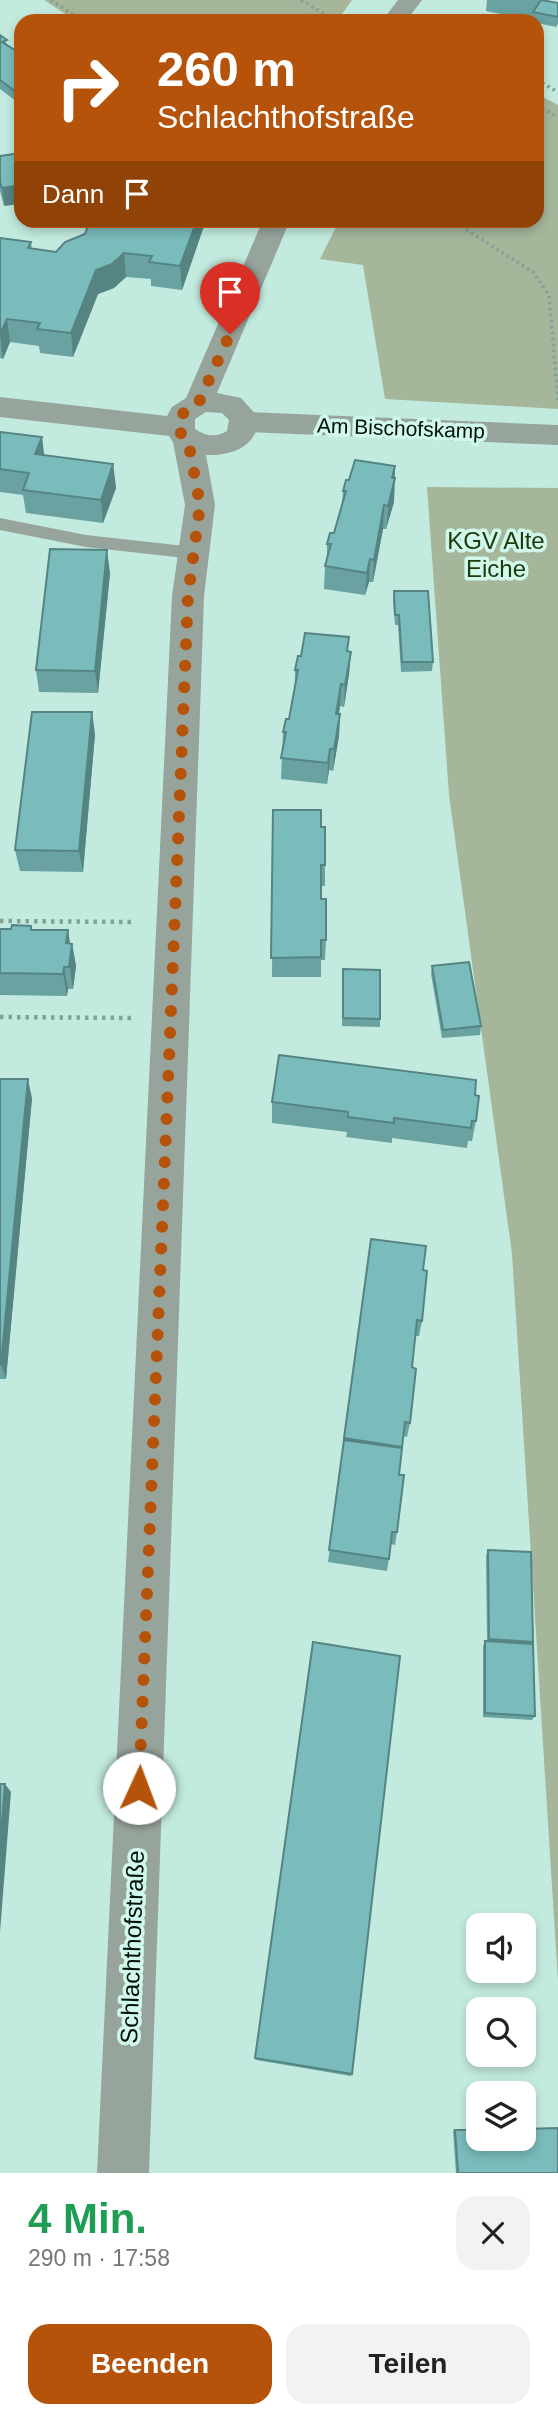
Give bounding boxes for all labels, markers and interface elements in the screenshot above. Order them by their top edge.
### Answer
icon: right [42,42,133,133]
text: 260 m [157,42,296,96]
text: Schlachthofstraße [157,99,415,135]
icon: arrive [118,175,156,213]
text: Dann [42,179,104,209]
pin [200,262,260,334]
icon: arrive [211,273,249,311]
street label: Am Bischofskamp [317,414,485,442]
park label: KGV Alte Eiche [447,527,545,582]
position arrow [102,1751,176,1825]
street label: Schlachthofstraße [115,1850,149,2044]
map controls [466,1913,536,2151]
button: sound [466,1913,536,1983]
button: search [466,1997,536,2067]
button: layers [466,2081,536,2151]
text: 4 Min. [28,2195,147,2242]
button: close [456,2196,530,2270]
text: 290 m · 17:58 [28,2245,170,2271]
button: Beenden [28,2324,272,2404]
button: Teilen [286,2324,530,2404]

